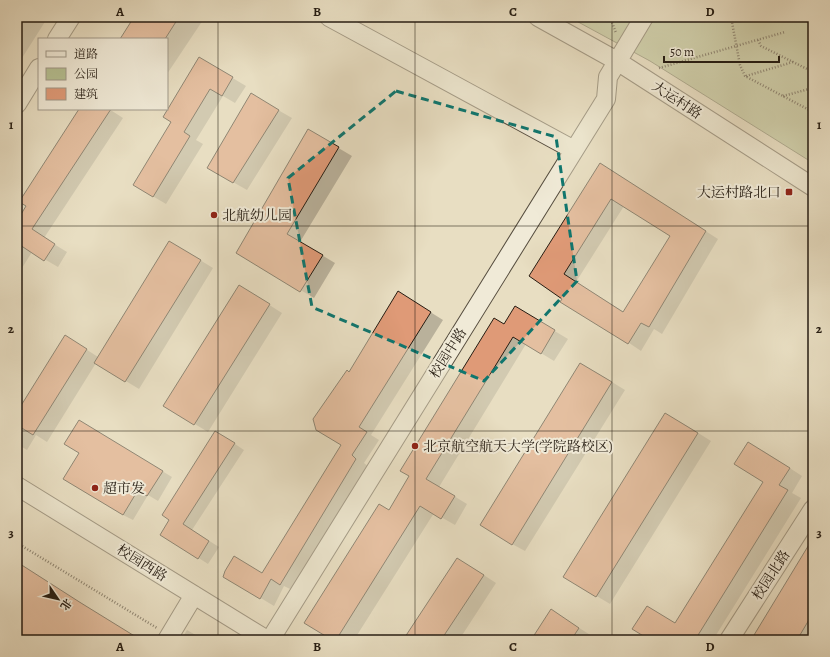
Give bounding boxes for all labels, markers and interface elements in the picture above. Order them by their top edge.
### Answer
text: A [115,3,125,20]
text: B [313,3,321,20]
text: C [509,3,517,20]
text: D [705,3,715,20]
legend [38,38,168,110]
scale bar [664,38,779,64]
text: 50 m [670,44,694,60]
text: 道路 [74,46,98,62]
text: 公园 [74,66,98,82]
street label: 大运村路 [648,77,706,123]
text: 建筑 [74,86,98,102]
text: 1 [9,116,14,133]
text: 1 [817,116,822,133]
place label: 大运村路北口 [697,183,781,202]
marker: 大运村路北口 [784,187,794,197]
place label: 北航幼儿园 [222,206,292,225]
marker: 北航幼儿园 [209,210,219,220]
text: 2 [8,320,15,337]
text: 2 [816,320,823,337]
street label: 校园中路 [425,324,471,382]
place label: 北京航空航天大学(学院路校区) [423,437,613,456]
marker: 北京航空航天大学(学院路校区) [410,441,420,451]
place label: 超市发 [103,479,145,498]
marker: 超市发 [90,483,100,493]
text: 3 [8,524,14,541]
text: 3 [816,524,822,541]
street label: 校园西路 [113,540,171,586]
street label: 校园北路 [748,546,794,604]
north arrow [38,579,78,619]
text: 北 [57,596,75,613]
text: A [115,638,125,655]
text: B [313,638,321,655]
text: C [509,638,517,655]
text: D [705,638,715,655]

